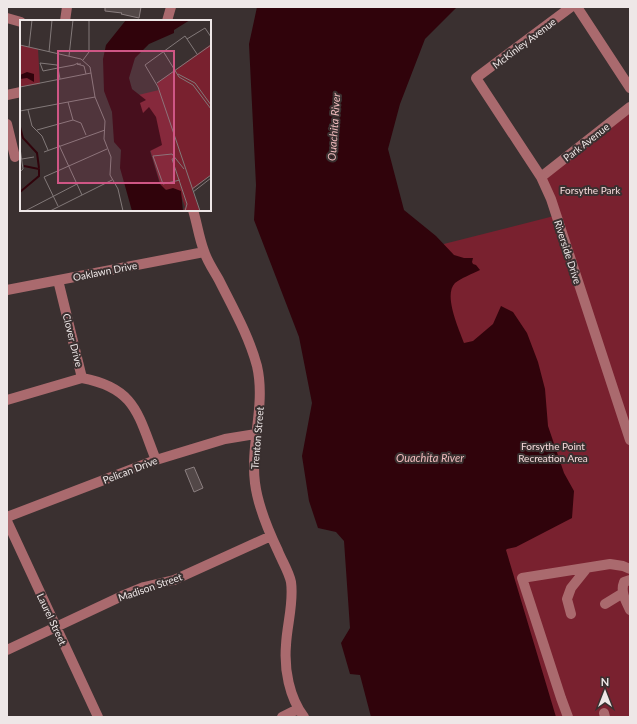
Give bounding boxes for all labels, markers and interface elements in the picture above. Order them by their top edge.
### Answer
street label: McKinley Avenue [490,15,558,71]
inset map [20,20,211,211]
water label: Ouachita River [325,92,342,161]
street label: Park Avenue [561,120,611,164]
park label: Forsythe Park [560,184,621,196]
street label: Riverside Drive [552,219,584,285]
street label: Oaklawn Drive [72,259,138,283]
street label: Clover Drive [61,312,85,368]
street label: Trenton Street [248,406,266,470]
park label: Forsythe Point Recreation Area [518,440,588,464]
water label: Ouachita River [396,451,464,464]
street label: Pelican Drive [101,454,159,486]
street label: Madison Street [117,570,184,604]
street label: Laurel Street [35,591,69,647]
north arrow [585,672,625,712]
text: N [601,675,609,688]

